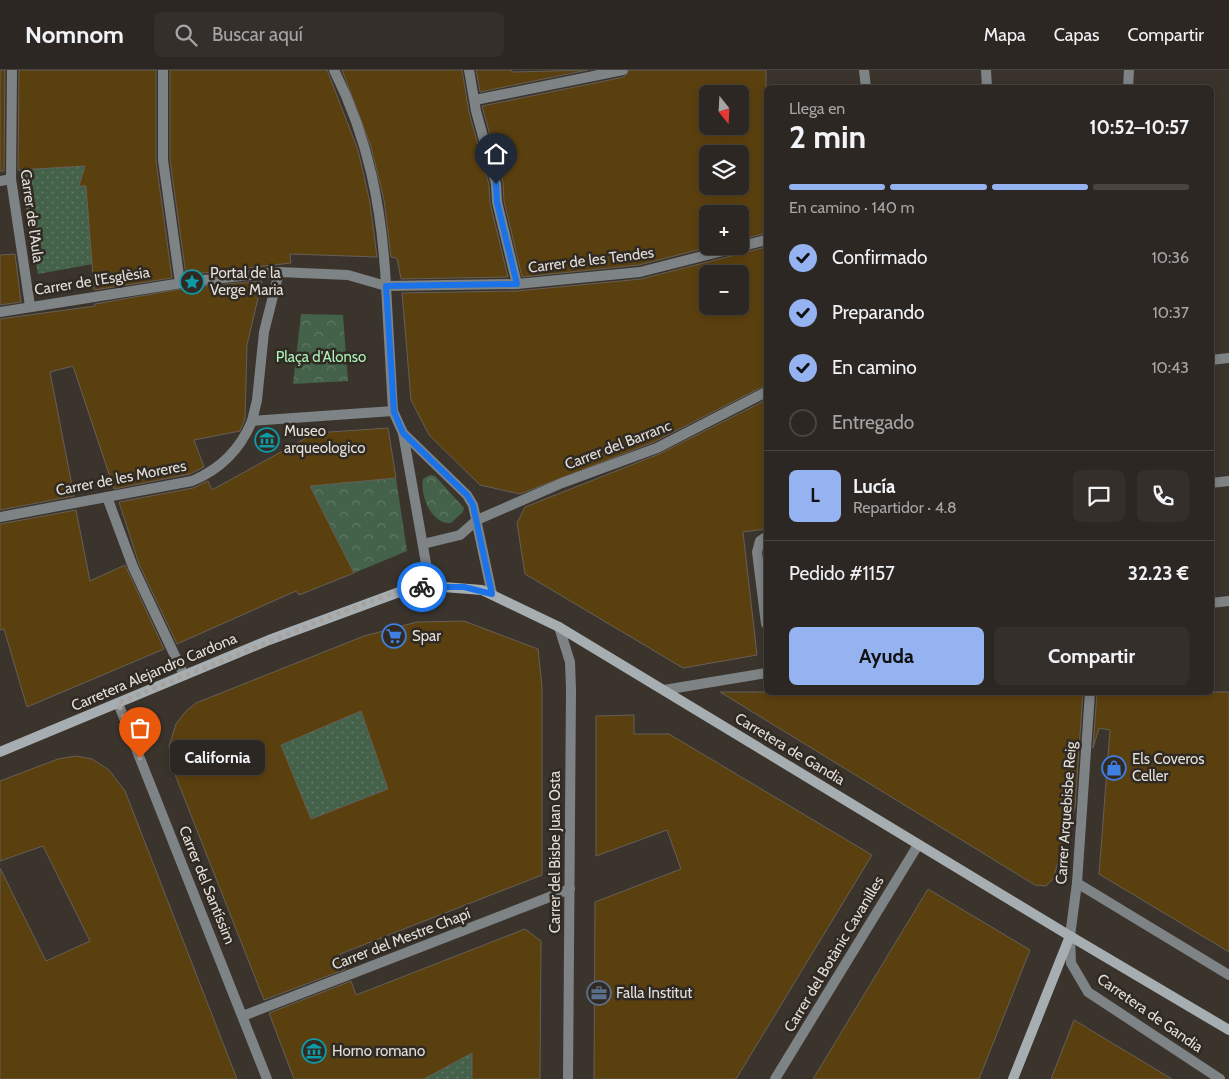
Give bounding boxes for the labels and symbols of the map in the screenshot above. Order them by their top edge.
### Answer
north arrow [699,85,749,135]
pin [475,133,517,184]
street label: Carrer de l'Aula [17,168,48,265]
street label: Carrer de les Tendes [527,243,655,277]
street label: Carrer de l'Esglèsia [33,263,152,299]
place label: Portal de la Verge Maria [210,264,284,299]
place icon: Portal de la Verge Maria [179,269,205,295]
park label: Plaça d'Alonso [276,348,366,366]
street label: Carrer del Barranc [562,416,674,474]
place label: Museo arqueologico [284,422,366,457]
museum icon: Museo arqueologico [254,427,280,453]
street label: Carrer de les Moreres [54,457,188,499]
courier [397,562,447,612]
supermarket icon: Spar [381,623,407,649]
place label: Spar [412,627,441,645]
street label: Carretera Alejandro Cardona [69,629,240,715]
pin [119,707,161,758]
street label: Carretera de Gandia [732,709,849,789]
callout: California [170,740,265,776]
street label: Carrer Arquebisbe Reig [1052,740,1080,885]
place label: Els Coveros Celler [1132,750,1205,785]
shop icon: Els Coveros Celler [1101,755,1127,781]
street label: Carrer del Bisbe Juan Osta [546,770,564,933]
street label: Carrer del Santíssim [175,823,239,947]
street label: Carrer del Botànic Cavanilles [780,873,888,1035]
street label: Carrer del Mestre Chapí [329,904,473,974]
street label: Carretera de Gandia [1094,970,1207,1057]
office icon: Falla Institut [586,980,612,1006]
place label: Falla Institut [616,984,692,1002]
museum icon: Horno romano [301,1038,327,1064]
place label: Horno romano [332,1042,425,1060]

